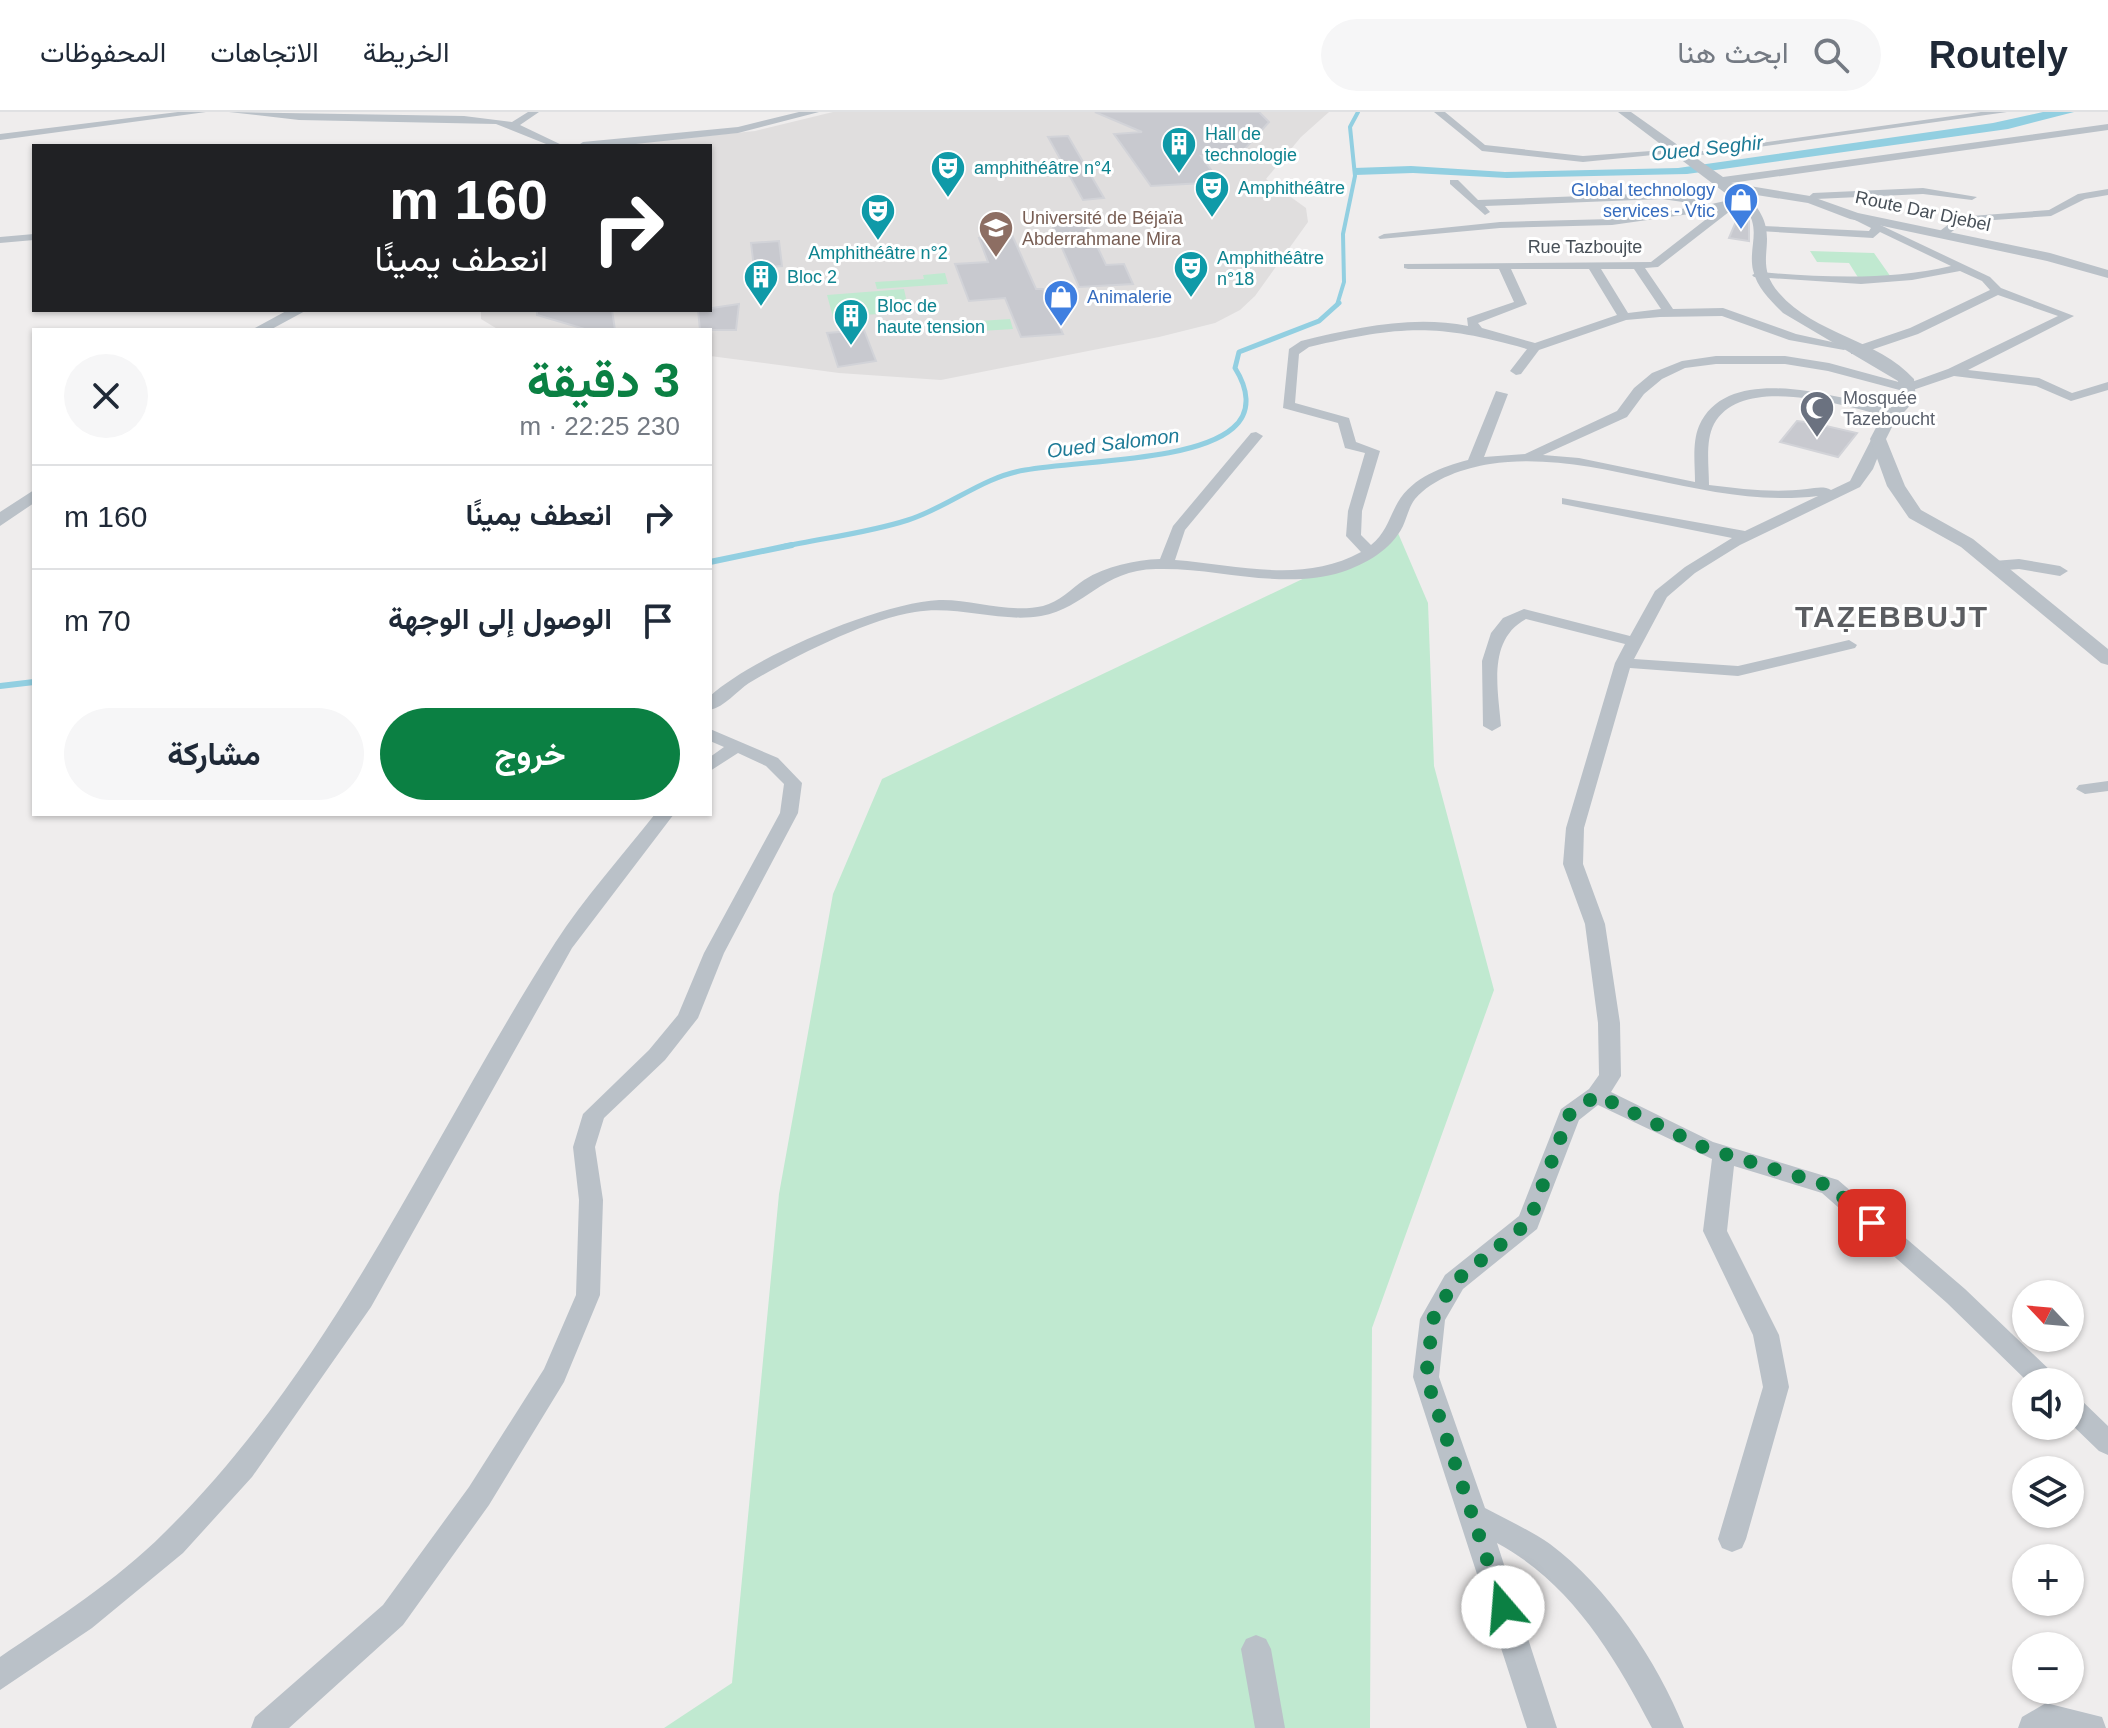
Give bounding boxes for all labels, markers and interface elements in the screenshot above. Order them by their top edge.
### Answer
search box [1321,19,1881,91]
icon: search [1809,33,1853,77]
text: Routely [1929,34,2068,76]
text: ابحث هنا [1677,36,1789,69]
text: المحفوظات [40,37,166,68]
text: الاتجاهات [210,37,319,68]
text: الخريطة [363,37,449,68]
place label: Hall de technologie [1205,124,1297,165]
building icon: Hall de technologie [1160,125,1198,175]
water label: Oued Seghir [1650,131,1765,165]
theatre icon: amphithéâtre n°4 [929,149,967,199]
place label: amphithéâtre n°4 [974,158,1111,178]
text: 160 m [389,168,548,231]
theatre icon: Amphithéâtre [1193,169,1231,219]
icon: right [576,176,680,280]
place label: Amphithéâtre [1238,178,1345,198]
place label: Global technology services - Vtic [1571,180,1715,221]
shop icon: Global technology services - Vtic [1722,181,1760,231]
street label: Route Dar Djebel [1853,187,1993,235]
theatre icon: Amphithéâtre n°2 [859,192,897,242]
place label: Université de Béjaïa Abderrahmane Mira [1022,208,1184,249]
school or university icon: Université de Béjaïa Abderrahmane Mira [977,209,1015,259]
street label: Rue Tazboujte [1528,237,1642,257]
text: انعطف يمينًا [375,238,548,279]
place label: Amphithéâtre n°2 [808,243,948,263]
place label: Amphithéâtre n°18 [1217,248,1324,289]
theatre icon: Amphithéâtre n°18 [1172,249,1210,299]
building icon: Bloc 2 [742,258,780,308]
place label: Bloc 2 [787,267,837,287]
shop icon: Animalerie [1042,278,1080,328]
place label: Animalerie [1087,287,1172,307]
place label: Bloc de haute tension [877,296,985,337]
building icon: Bloc de haute tension [832,297,870,347]
button: close [64,354,148,438]
text: 3 دقيقة [527,354,680,407]
place label: Mosquée Tazeboucht [1843,388,1935,429]
mosque icon: Mosquée Tazeboucht [1798,389,1836,439]
text: 230 m · 22:25 [520,411,680,441]
water label: Oued Salomon [1045,424,1181,462]
icon: right [636,495,680,539]
text: انعطف يمينًا [465,498,612,531]
text: 160 m [64,500,147,533]
icon: arrive [636,599,680,643]
district label: TAẒEBBUJT [1795,600,1989,633]
text: الوصول إلى الوجهة [388,602,612,635]
text: 70 m [64,604,131,637]
button: مشاركة [64,708,364,800]
button: خروج [380,708,680,800]
pin [1838,1189,1906,1257]
icon: arrive [1850,1201,1894,1245]
north arrow [2012,1280,2084,1352]
map controls [2012,1280,2084,1704]
button: sound [2012,1368,2084,1440]
button: layers [2012,1456,2084,1528]
button: + [2012,1544,2084,1616]
position arrow [1461,1565,1545,1649]
button: − [2012,1632,2084,1704]

